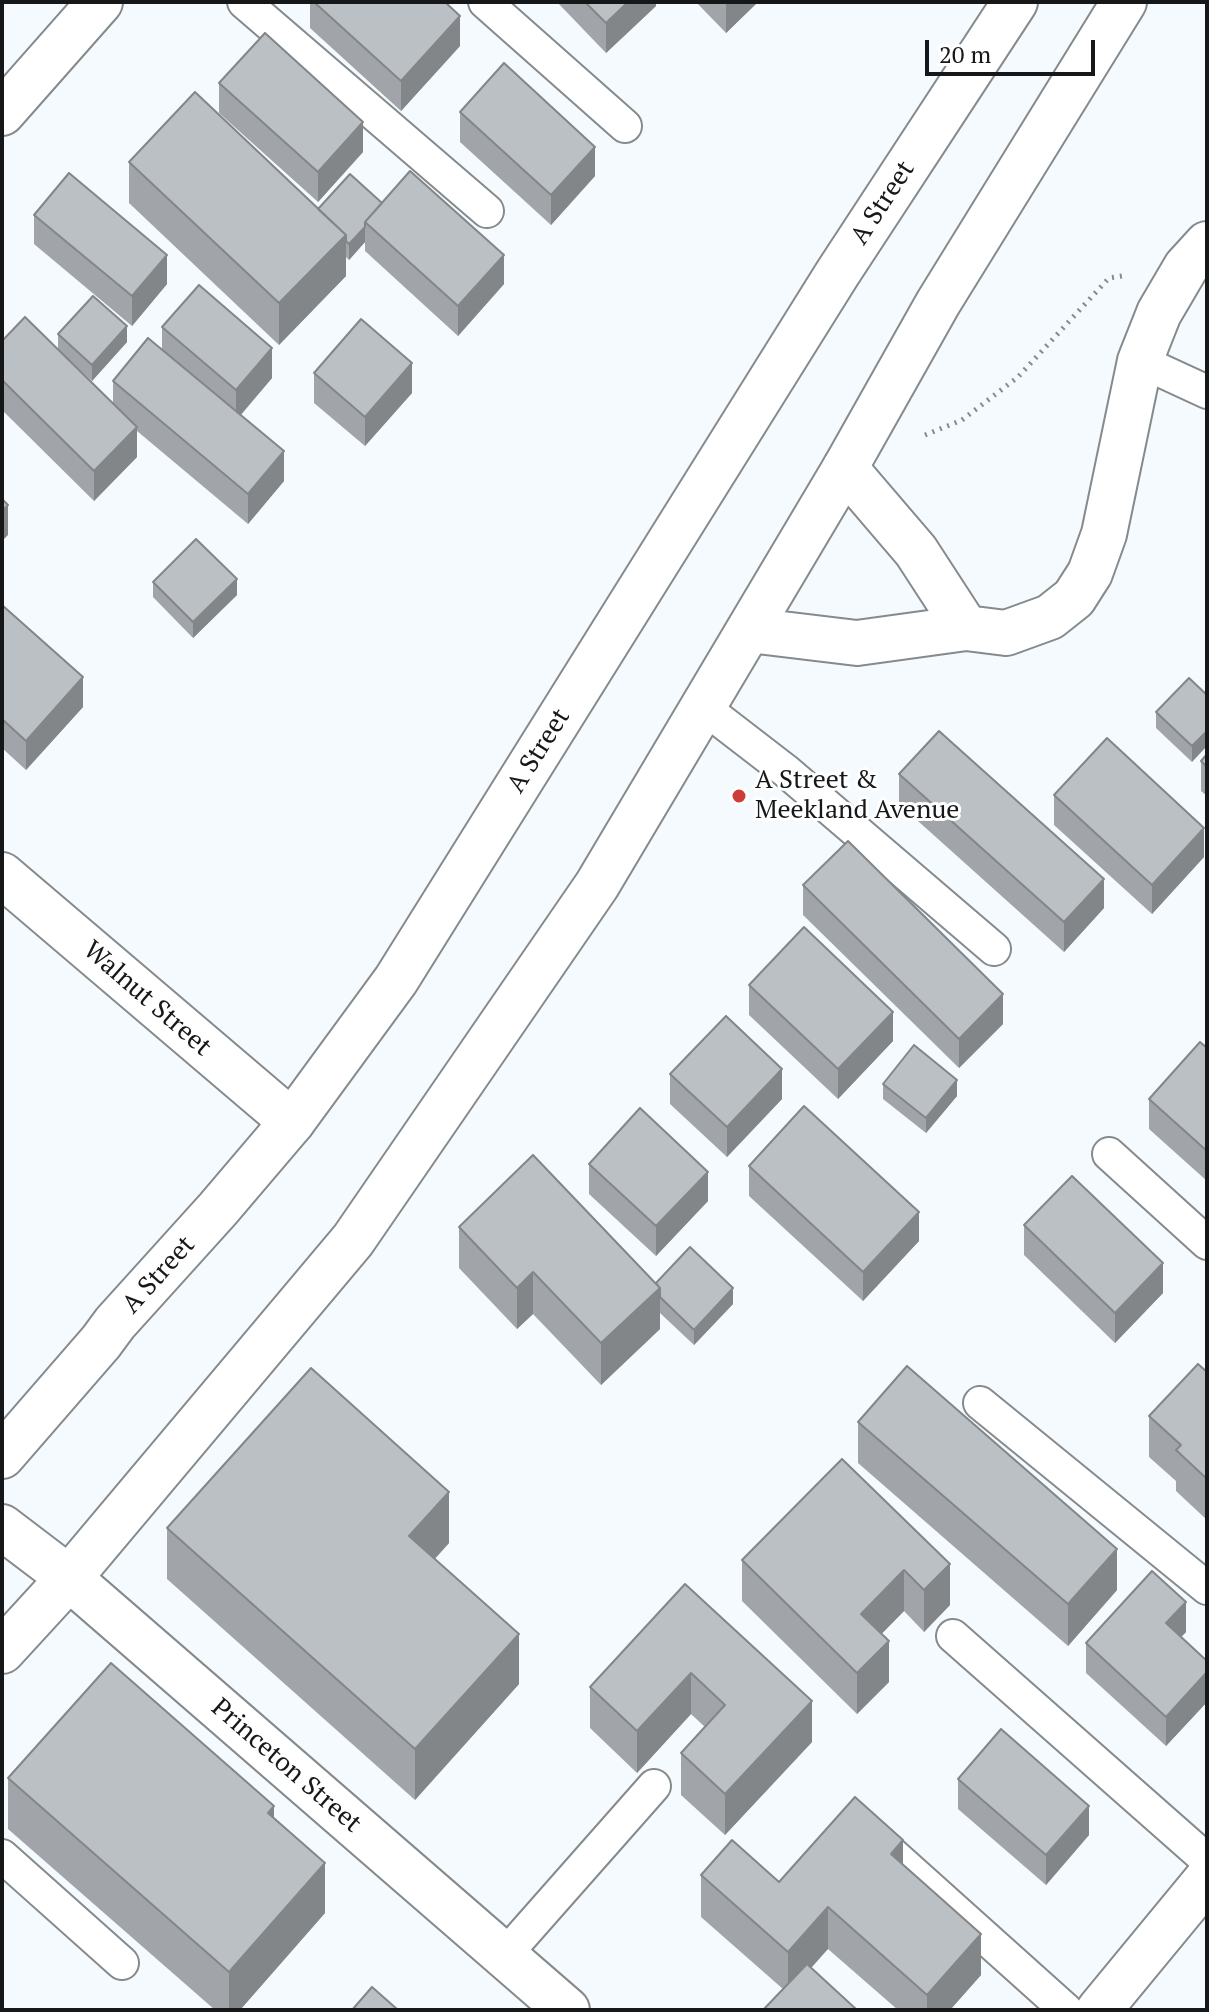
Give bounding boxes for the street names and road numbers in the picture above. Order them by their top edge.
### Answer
street label: A Street [844,155,922,251]
street label: A Street [501,703,577,799]
street label: Walnut Street [77,935,217,1063]
street label: A Street [116,1230,202,1320]
street label: Princeton Street [205,1692,367,1840]

